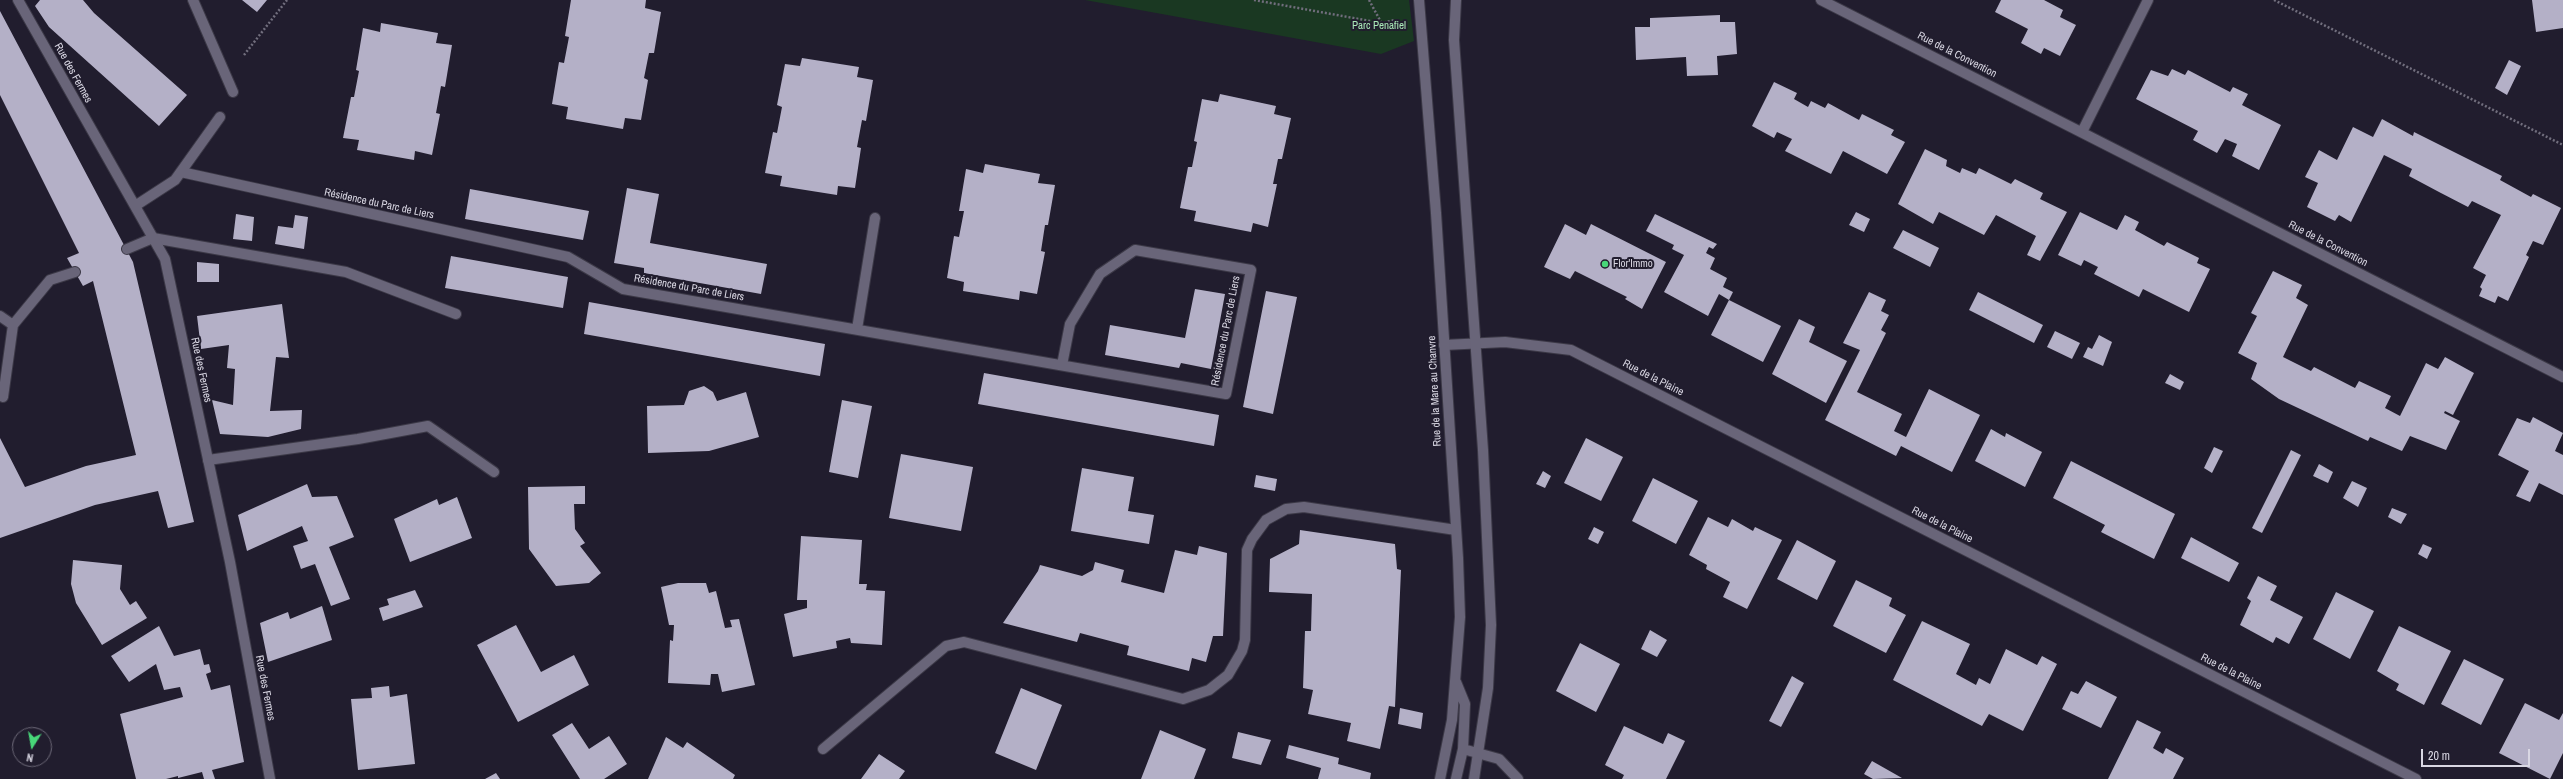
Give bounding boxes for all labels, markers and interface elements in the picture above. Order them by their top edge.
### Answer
park label: Parc Penafiel [1352,19,1406,33]
street label: Rue de la Convention [1915,29,1999,81]
street label: Rue des Fermes [51,41,95,105]
street label: Résidence du Parc de Liers [323,186,435,222]
street label: Rue de la Convention [2286,218,2370,270]
place label: Flor'Immo [1613,257,1653,271]
marker: Flor'Immo [1600,259,1610,269]
street label: Résidence du Parc de Liers [633,272,745,304]
street label: Résidence du Parc de Liers [1209,275,1243,387]
street label: Rue de la Mare au Chanvre [1426,335,1444,447]
street label: Rue des Fermes [188,336,214,404]
street label: Rue de la Plaine [1620,357,1686,399]
street label: Rue de la Plaine [1909,504,1975,546]
street label: Rue de la Plaine [2198,651,2264,693]
street label: Rue des Fermes [252,654,278,722]
north arrow [12,727,52,767]
scale bar [2423,741,2532,767]
text: 20 m [2428,748,2450,764]
text: N [25,750,34,765]

